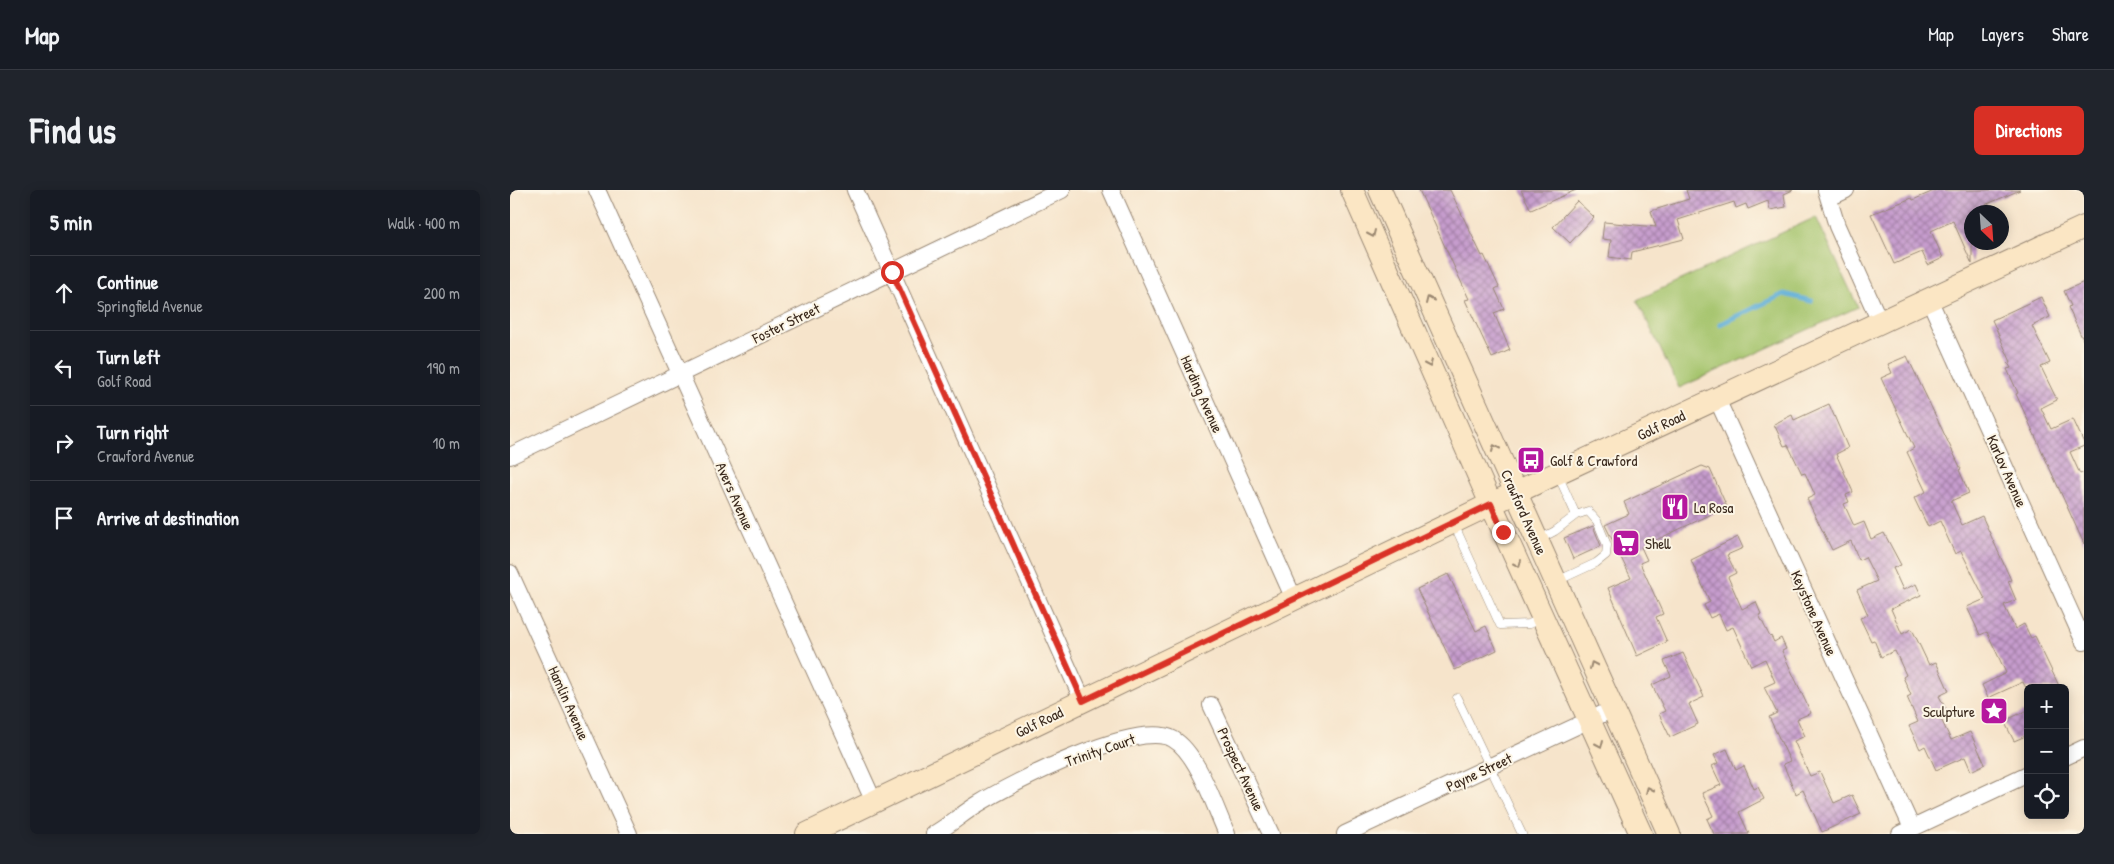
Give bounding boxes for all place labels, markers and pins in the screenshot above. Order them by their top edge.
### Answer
bus stop icon: Golf & Crawford [1516,445,1546,475]
place label: Golf & Crawford [1550,450,1637,471]
restaurant icon: La Rosa [1660,492,1690,522]
place label: La Rosa [1694,497,1734,518]
supermarket icon: Shell [1611,528,1641,558]
place label: Shell [1645,533,1671,554]
place icon: Sculpture [1979,696,2009,726]
place label: Sculpture [1923,701,1975,722]

